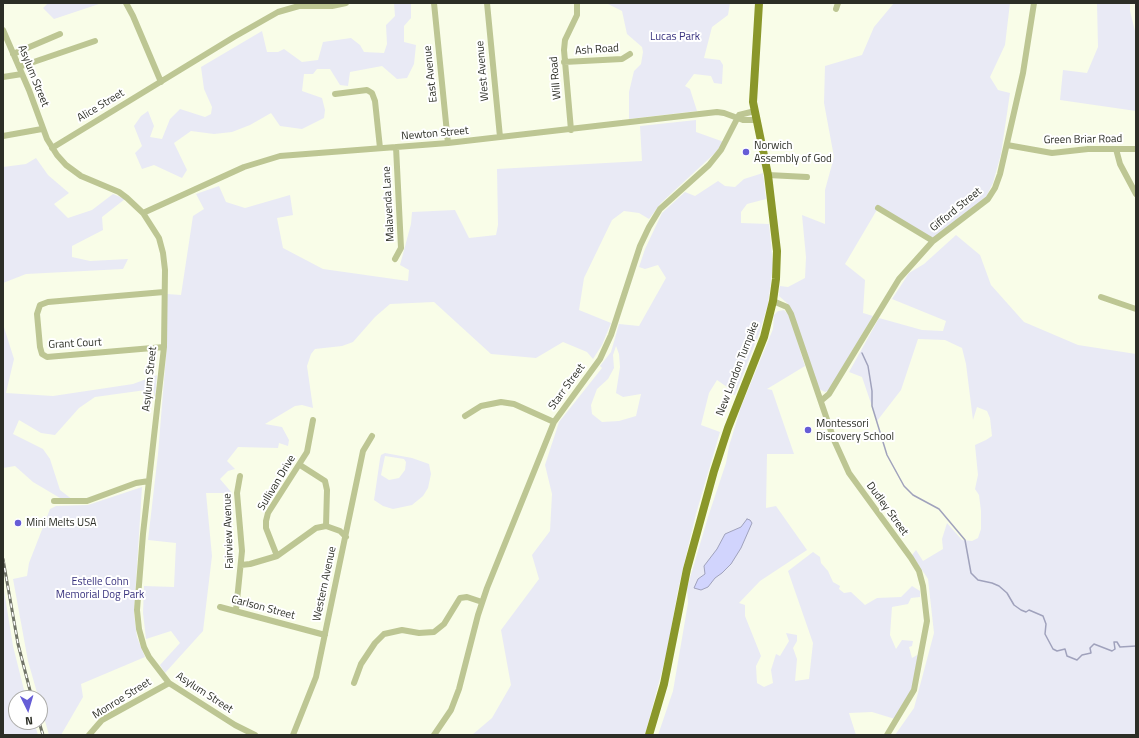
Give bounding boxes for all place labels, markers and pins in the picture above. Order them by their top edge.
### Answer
place label: Norwich Assembly of God [754,139,832,165]
marker: Norwich Assembly of God [741,147,751,157]
place label: Montessori Discovery School [816,417,894,443]
marker: Montessori Discovery School [803,425,813,435]
place label: Mini Melts USA [26,516,97,530]
marker: Mini Melts USA [13,518,23,528]

